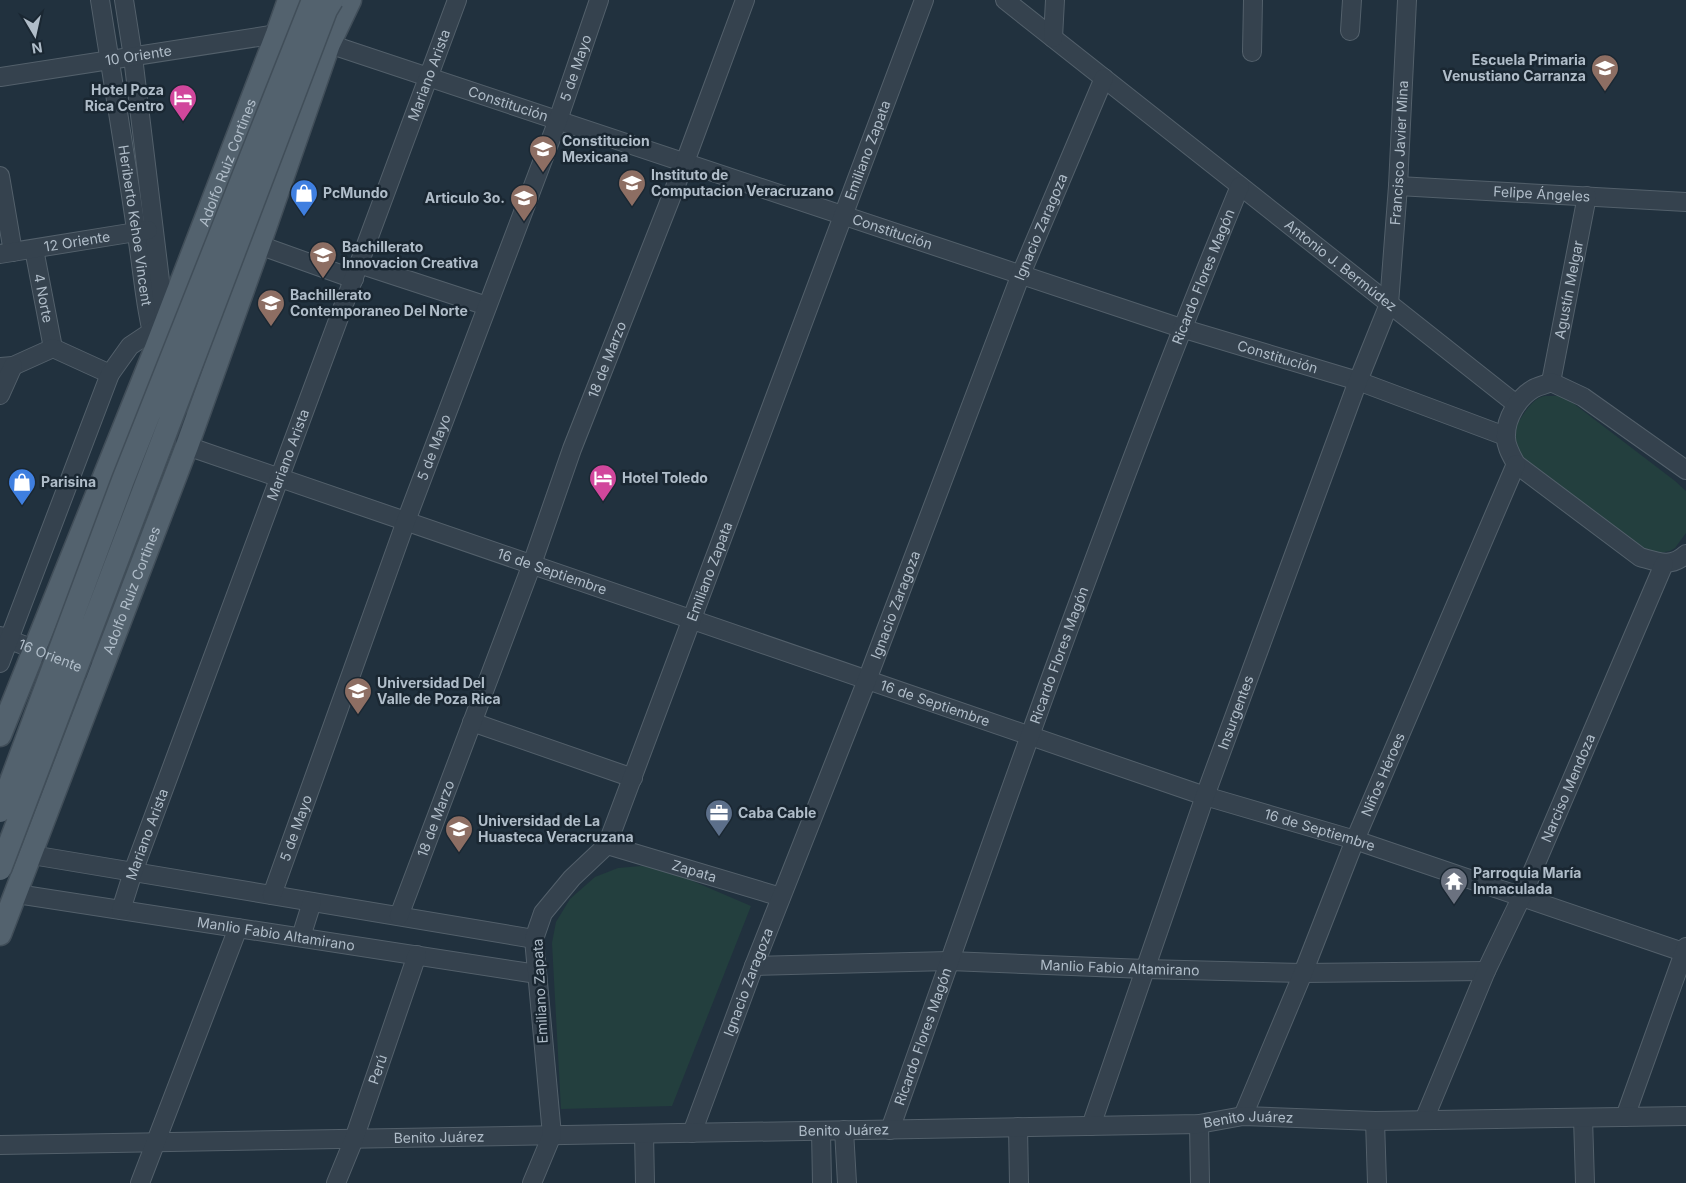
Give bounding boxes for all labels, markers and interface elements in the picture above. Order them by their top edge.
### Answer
north arrow [10,10,60,60]
street label: Mariano Arista [404,27,453,123]
street label: 5 de Mayo [556,32,595,104]
text: N [31,39,44,58]
street label: 10 Oriente [104,41,173,69]
place label: Escuela Primaria Venustiano Carranza [1442,51,1586,84]
school or university icon: Escuela Primaria Venustiano Carranza [1590,53,1620,92]
street label: Francisco Javier Mina [1386,80,1411,226]
place label: Hotel Poza Rica Centro [85,81,164,114]
street label: Constitución [466,82,550,124]
hotel icon: Hotel Poza Rica Centro [168,83,198,122]
street label: Adolfo Ruiz Cortines [195,96,259,229]
street label: Emiliano Zapata [841,98,894,202]
place label: Constitucion Mexicana [562,132,650,165]
school or university icon: Constitucion Mexicana [528,134,558,173]
street label: Heriberto Kehoe Vincent [115,143,156,307]
place label: Instituto de Computacion Veracruzano [651,166,834,199]
school or university icon: Instituto de Computacion Veracruzano [617,168,647,207]
street label: Ignacio Zaragoza [1010,171,1071,283]
shop icon: PcMundo [289,178,319,217]
street label: Felipe Ángeles [1493,182,1591,205]
school or university icon: Articulo 3o. [509,183,539,222]
place label: PcMundo [323,184,388,201]
place label: Articulo 3o. [425,189,505,206]
street label: Ricardo Flores Magón [1168,206,1238,347]
street label: Constitución [850,210,935,253]
street label: Antonio J. Bermúdez [1282,216,1400,315]
street label: 12 Oriente [43,227,111,255]
place label: Bachillerato Innovacion Creativa [342,238,478,271]
street label: Agustín Melgar [1551,239,1586,340]
school or university icon: Bachillerato Innovacion Creativa [308,240,338,279]
street label: 4 Norte [31,272,57,324]
place label: Bachillerato Contemporaneo Del Norte [290,286,468,319]
school or university icon: Bachillerato Contemporaneo Del Norte [256,288,286,327]
street label: 18 de Marzo [584,319,629,400]
street label: Constitución [1235,336,1320,377]
street label: Mariano Arista [263,406,312,503]
street label: 5 de Mayo [413,412,454,483]
hotel icon: Hotel Toledo [588,463,618,502]
shop icon: Parisina [7,467,37,506]
place label: Hotel Toledo [622,469,708,486]
place label: Parisina [41,473,96,490]
street label: Emiliano Zapata [683,519,736,624]
street label: Adolfo Ruiz Cortines [99,524,163,656]
street label: 16 de Septiembre [495,544,609,598]
street label: Ignacio Zaragoza [867,548,923,661]
street label: Ricardo Flores Magón [1026,584,1092,726]
street label: 16 Oriente [16,635,85,675]
street label: Insurgentes [1214,673,1257,752]
place label: Universidad Del Valle de Poza Rica [377,674,501,707]
school or university icon: Universidad Del Valle de Poza Rica [343,676,373,715]
street label: 16 de Septiembre [878,676,992,729]
street label: Niños Héroes [1357,730,1408,819]
street label: Narciso Mendoza [1537,731,1598,845]
street label: 18 de Marzo [413,778,458,859]
street label: Mariano Arista [122,786,171,882]
street label: 5 de Mayo [276,792,315,864]
office icon: Caba Cable [704,798,734,837]
place label: Caba Cable [738,804,816,821]
street label: 16 de Septiembre [1262,805,1378,854]
place label: Universidad de La Huasteca Veracruzana [478,812,634,845]
school or university icon: Universidad de La Huasteca Veracruzana [444,814,474,853]
street label: Zapata [670,856,719,885]
place label: Parroquia María Inmaculada [1473,864,1581,897]
temple icon: Parroquia María Inmaculada [1439,866,1469,905]
street label: Manlio Fabio Altamirano [196,913,356,954]
street label: Ignacio Zaragoza [720,925,776,1039]
street label: Emiliano Zapata [528,938,551,1044]
street label: Manlio Fabio Altamirano [1040,956,1200,978]
street label: Ricardo Flores Magón [890,965,955,1108]
street label: Perú [364,1052,390,1087]
street label: Benito Juárez [1202,1107,1294,1131]
street label: Benito Juárez [798,1120,889,1139]
street label: Benito Juárez [393,1128,484,1146]

